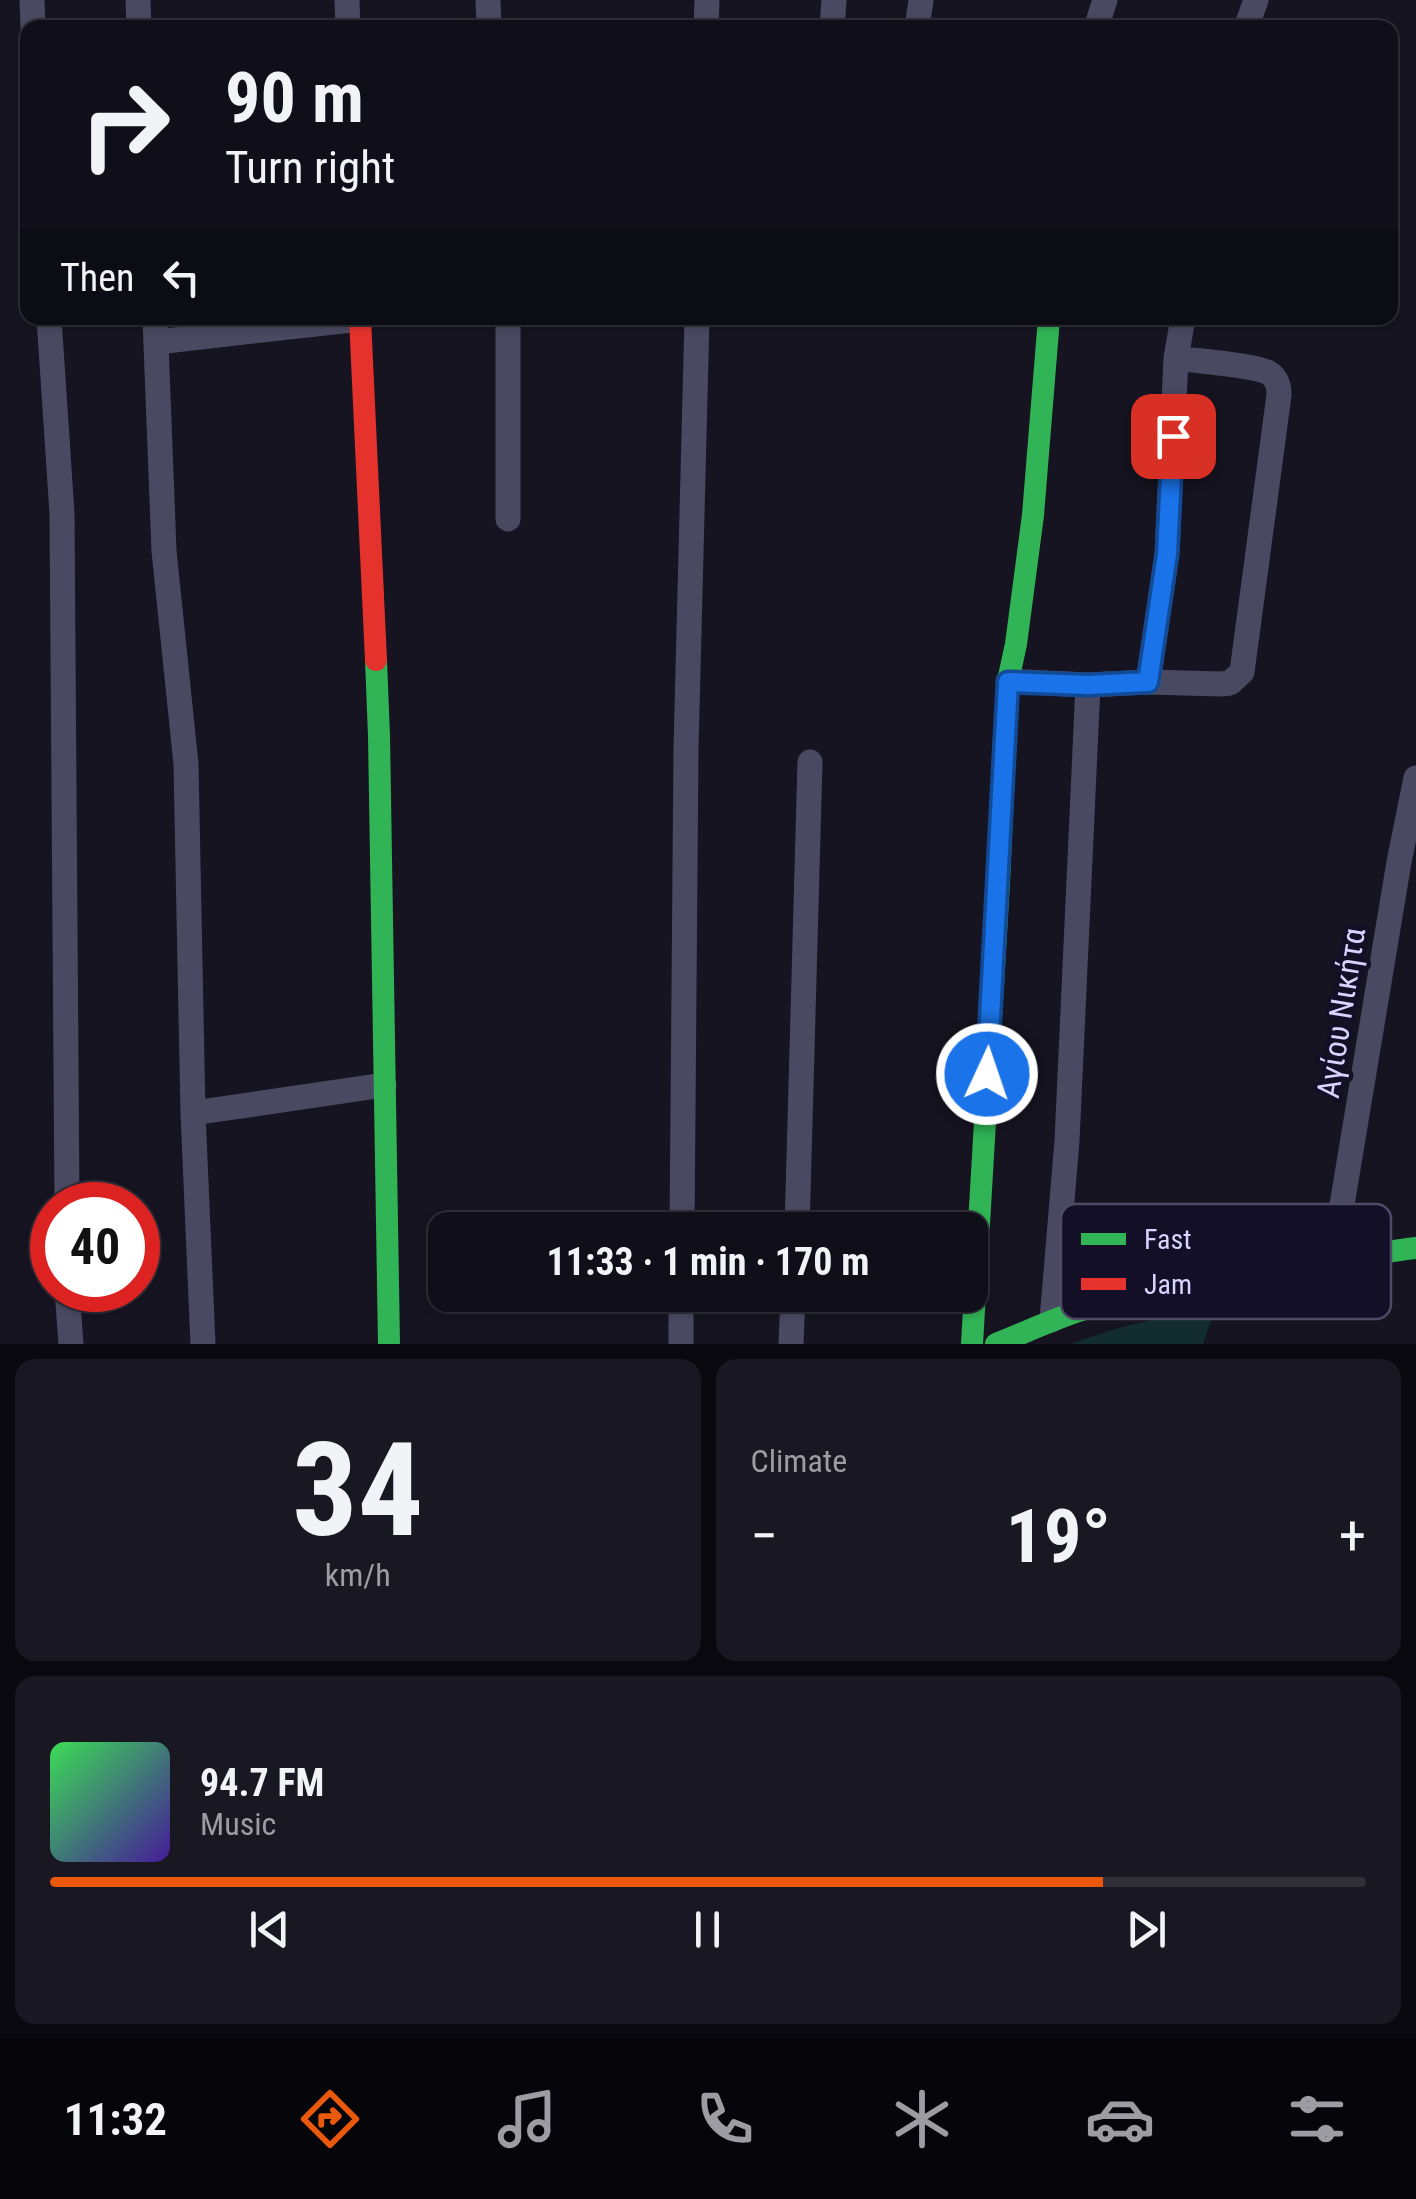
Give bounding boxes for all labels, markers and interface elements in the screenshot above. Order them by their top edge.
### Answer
text: 90 m [225,57,364,139]
icon: right [60,60,190,190]
text: Turn right [225,141,395,194]
icon: left [154,250,209,305]
text: Then [60,256,134,300]
pin [1131,394,1216,479]
icon: arrive [1146,409,1201,464]
street label: Αγίου Νικήτα [1309,925,1373,1101]
position arrow [935,1022,1039,1126]
speed limit sign: 40 [30,1182,160,1312]
legend [1061,1204,1391,1319]
text: Fast [1144,1223,1191,1256]
text: 11:33 · 1 min · 170 m [547,1240,869,1284]
text: Jam [1144,1268,1192,1301]
text: 34 [292,1414,423,1567]
text: Climate [751,1442,847,1480]
text: 19° [1006,1492,1111,1580]
text: − [751,1504,778,1568]
text: + [1339,1504,1366,1568]
text: km/h [325,1556,391,1594]
text: 94.7 FM [200,1761,324,1805]
text: Music [200,1805,276,1843]
icon: previous [242,1902,297,1957]
icon: pause [680,1902,735,1957]
icon: next [1119,1902,1174,1957]
icon: directions [295,2084,365,2154]
icon: music [492,2084,562,2154]
icon: phone [690,2084,760,2154]
icon: climate [887,2084,957,2154]
icon: car [1085,2084,1155,2154]
icon: filters [1282,2084,1352,2154]
text: 11:32 [64,2093,167,2146]

